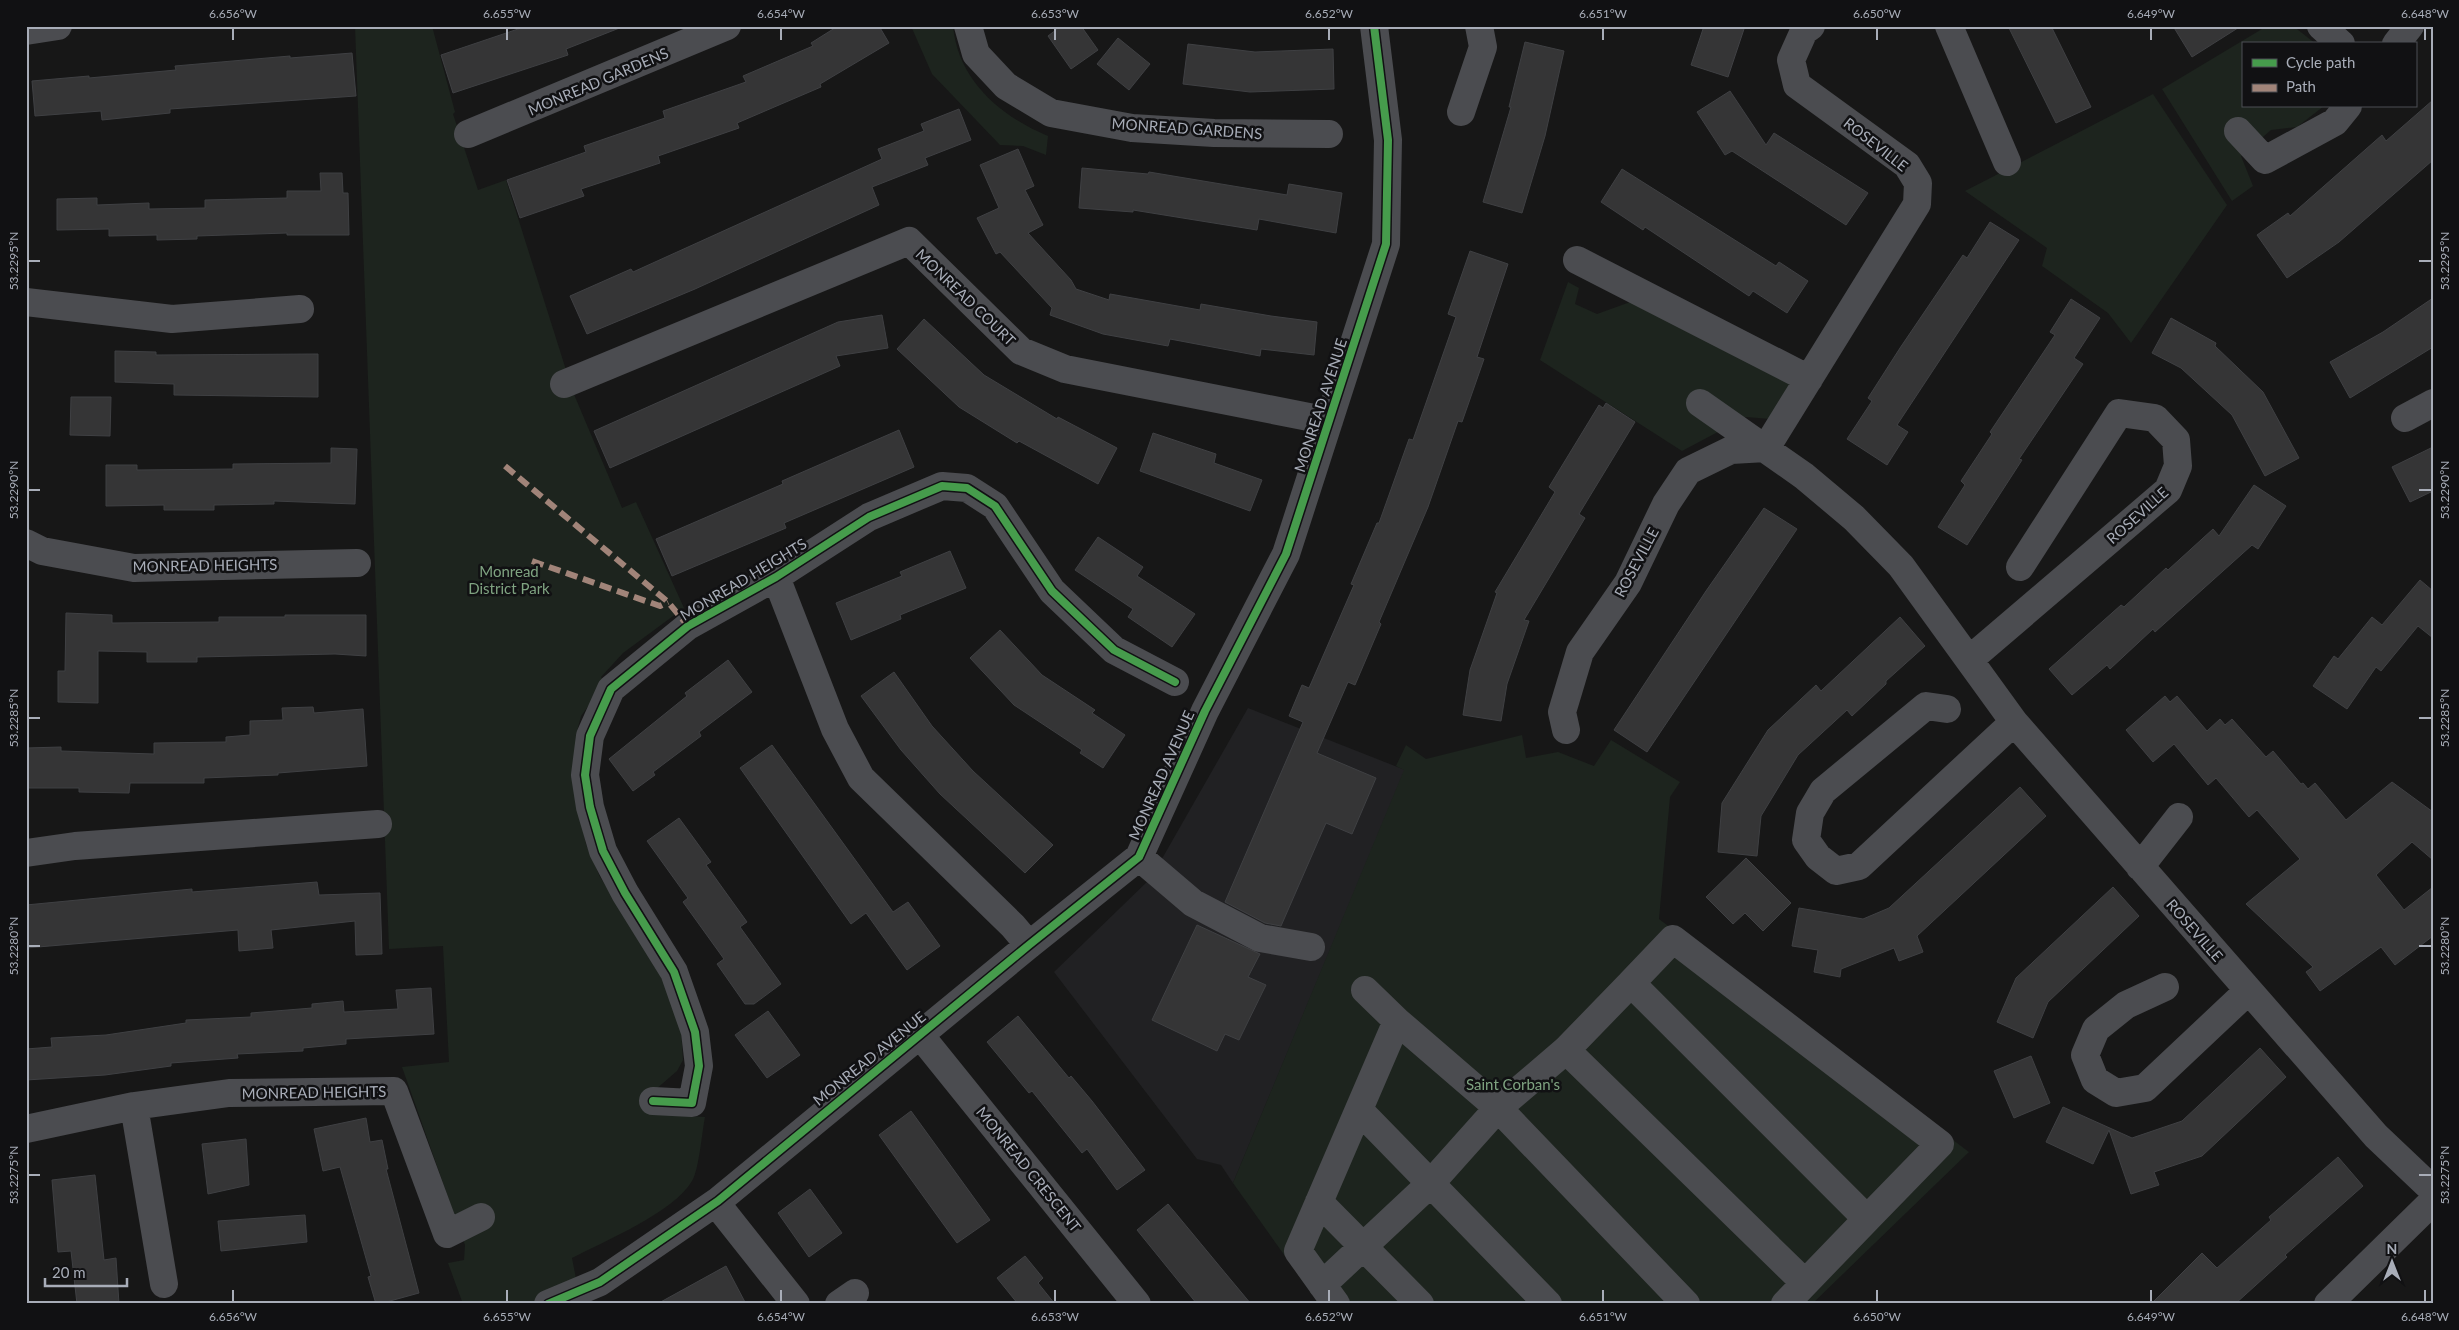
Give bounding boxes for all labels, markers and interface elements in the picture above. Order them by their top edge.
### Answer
text: 6.656°W [209,6,258,21]
text: 6.655°W [483,6,532,21]
text: 6.654°W [757,6,806,21]
text: 6.653°W [1031,6,1080,21]
text: 6.652°W [1305,6,1354,21]
text: 6.651°W [1579,6,1628,21]
text: 6.650°W [1853,6,1902,21]
text: 6.649°W [2127,6,2176,21]
text: 6.648°W [2401,6,2450,21]
legend [2242,42,2416,108]
street label: MONREAD GARDENS [525,43,671,119]
text: Cycle path [2286,53,2355,71]
text: Path [2286,77,2316,95]
street label: ROSEVILLE [1840,113,1912,175]
street label: MONREAD GARDENS [1111,114,1263,142]
text: 53.2295°N [6,232,21,290]
text: 53.2295°N [2437,232,2452,290]
street label: MONREAD COURT [912,245,1020,349]
street label: MONREAD AVENUE [1290,336,1350,474]
text: 53.2290°N [6,461,21,519]
text: 53.2290°N [2437,461,2452,519]
street label: ROSEVILLE [2103,483,2171,547]
street label: ROSEVILLE [1610,524,1662,600]
street label: MONREAD HEIGHTS [676,534,810,624]
street label: MONREAD HEIGHTS [133,555,277,575]
park label: Monread District Park [468,562,550,597]
text: 53.2285°N [6,689,21,747]
text: 53.2285°N [2437,689,2452,747]
street label: MONREAD AVENUE [1124,708,1198,842]
street label: ROSEVILLE [2163,895,2227,965]
text: 53.2280°N [6,917,21,975]
text: 53.2280°N [2437,917,2452,975]
street label: MONREAD AVENUE [809,1007,929,1109]
park label: Saint Corban's [1466,1075,1560,1093]
street label: MONREAD HEIGHTS [242,1082,386,1102]
street label: MONREAD CRESCENT [973,1103,1085,1235]
text: 53.2275°N [6,1146,21,1204]
text: 53.2275°N [2437,1146,2452,1204]
north arrow [2366,1238,2416,1288]
text: N [2387,1240,2397,1257]
scale bar [45,1255,128,1287]
text: 20 m [52,1263,86,1281]
text: 6.656°W [209,1309,258,1324]
text: 6.655°W [483,1309,532,1324]
text: 6.654°W [757,1309,806,1324]
text: 6.653°W [1031,1309,1080,1324]
text: 6.652°W [1305,1309,1354,1324]
text: 6.651°W [1579,1309,1628,1324]
text: 6.650°W [1853,1309,1902,1324]
text: 6.649°W [2127,1309,2176,1324]
text: 6.648°W [2401,1309,2450,1324]

